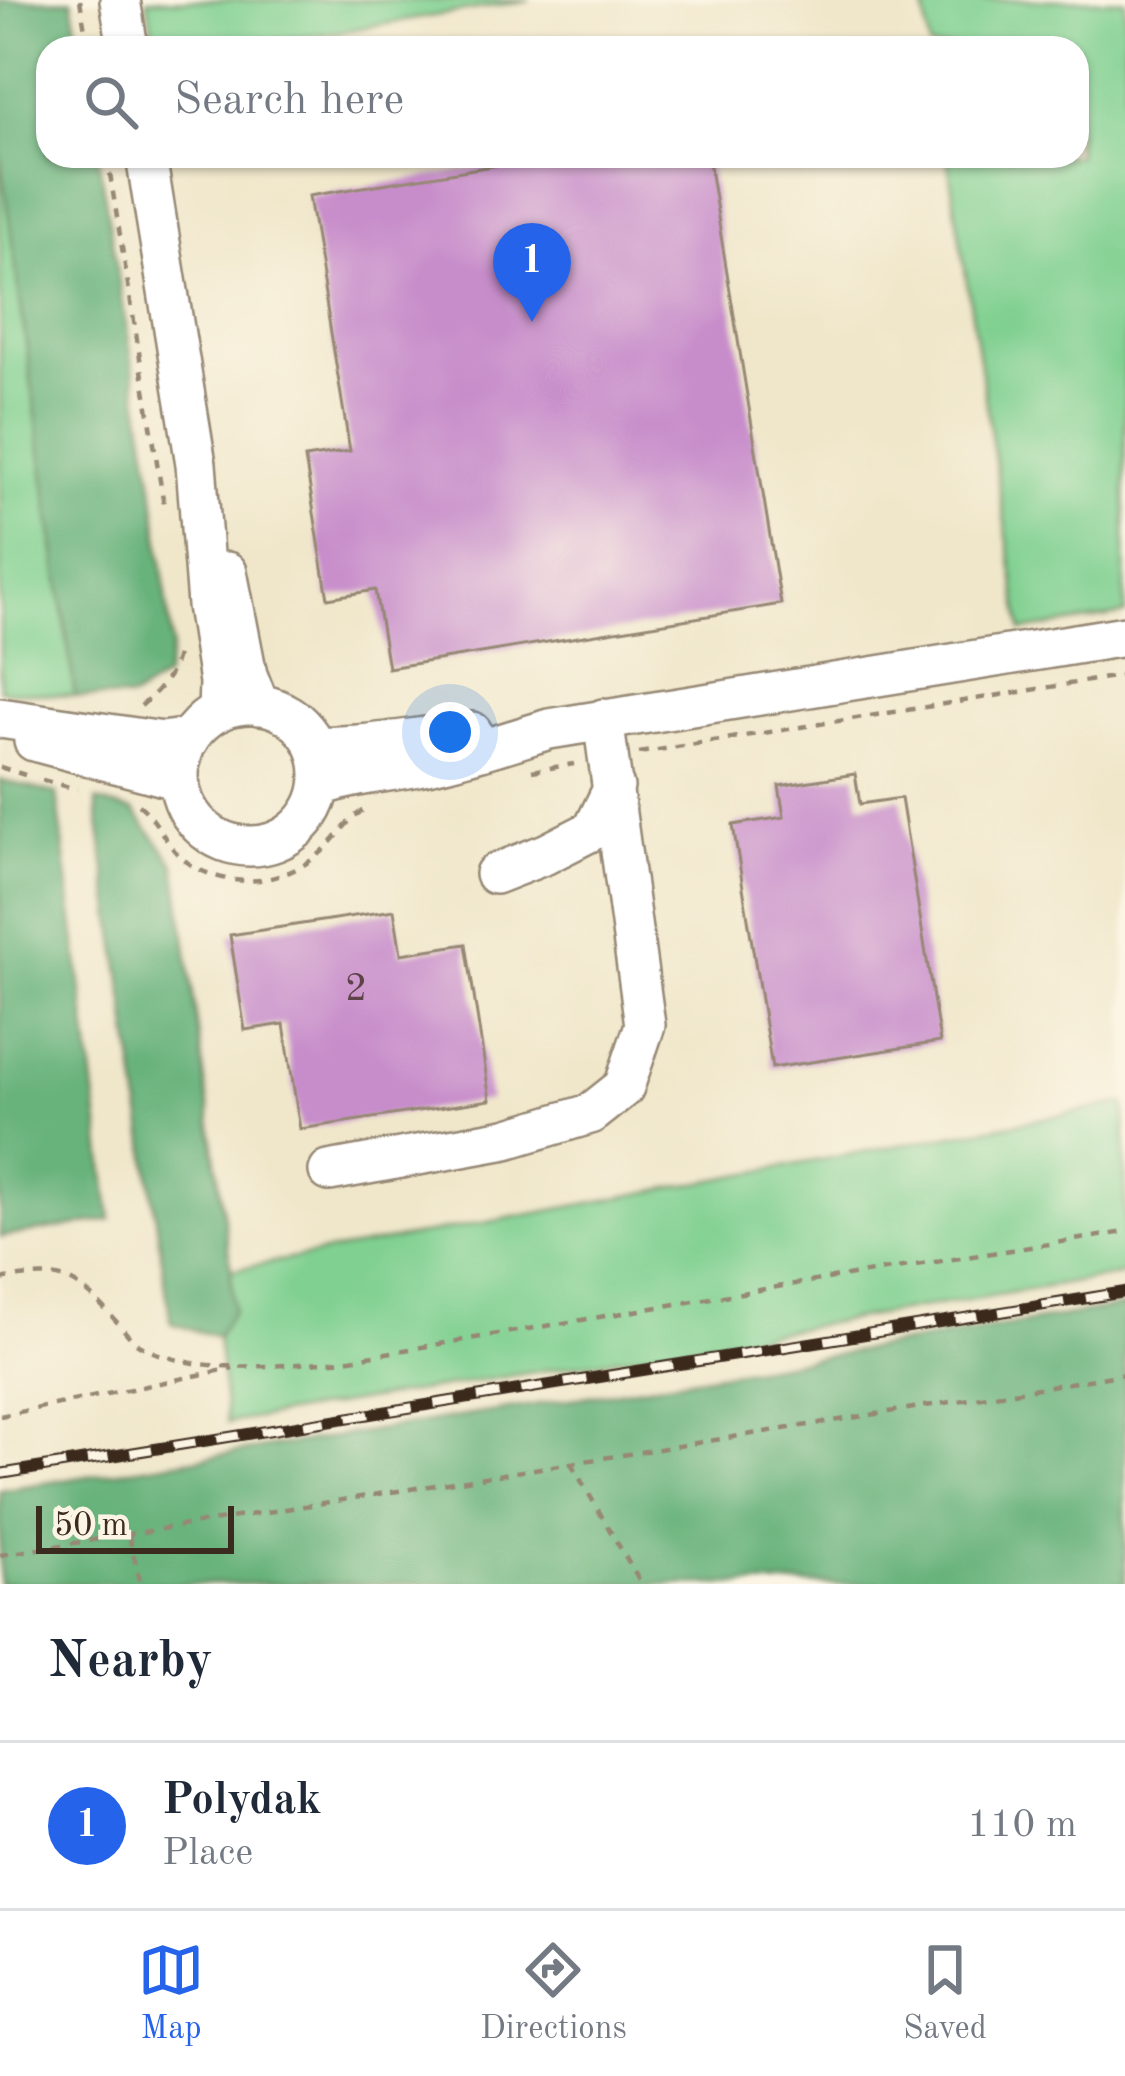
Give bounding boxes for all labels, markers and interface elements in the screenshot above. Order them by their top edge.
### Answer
search box [36,36,1089,168]
icon: search [78,69,144,135]
text: Search here [174,79,404,124]
pin: 1 [493,223,571,322]
your location [420,702,480,762]
house number: 2 [345,970,367,1009]
scale bar [36,1500,234,1553]
text: 50 m [54,1510,128,1543]
text: Nearby [48,1637,213,1688]
text: Polydak [162,1779,321,1824]
text: 1 [76,1806,98,1845]
text: 110 m [967,1806,1077,1845]
text: Place [162,1834,253,1873]
tab: Map [138,1937,204,2050]
tab: Directions [480,1937,627,2050]
tab: Saved [903,1937,987,2050]

